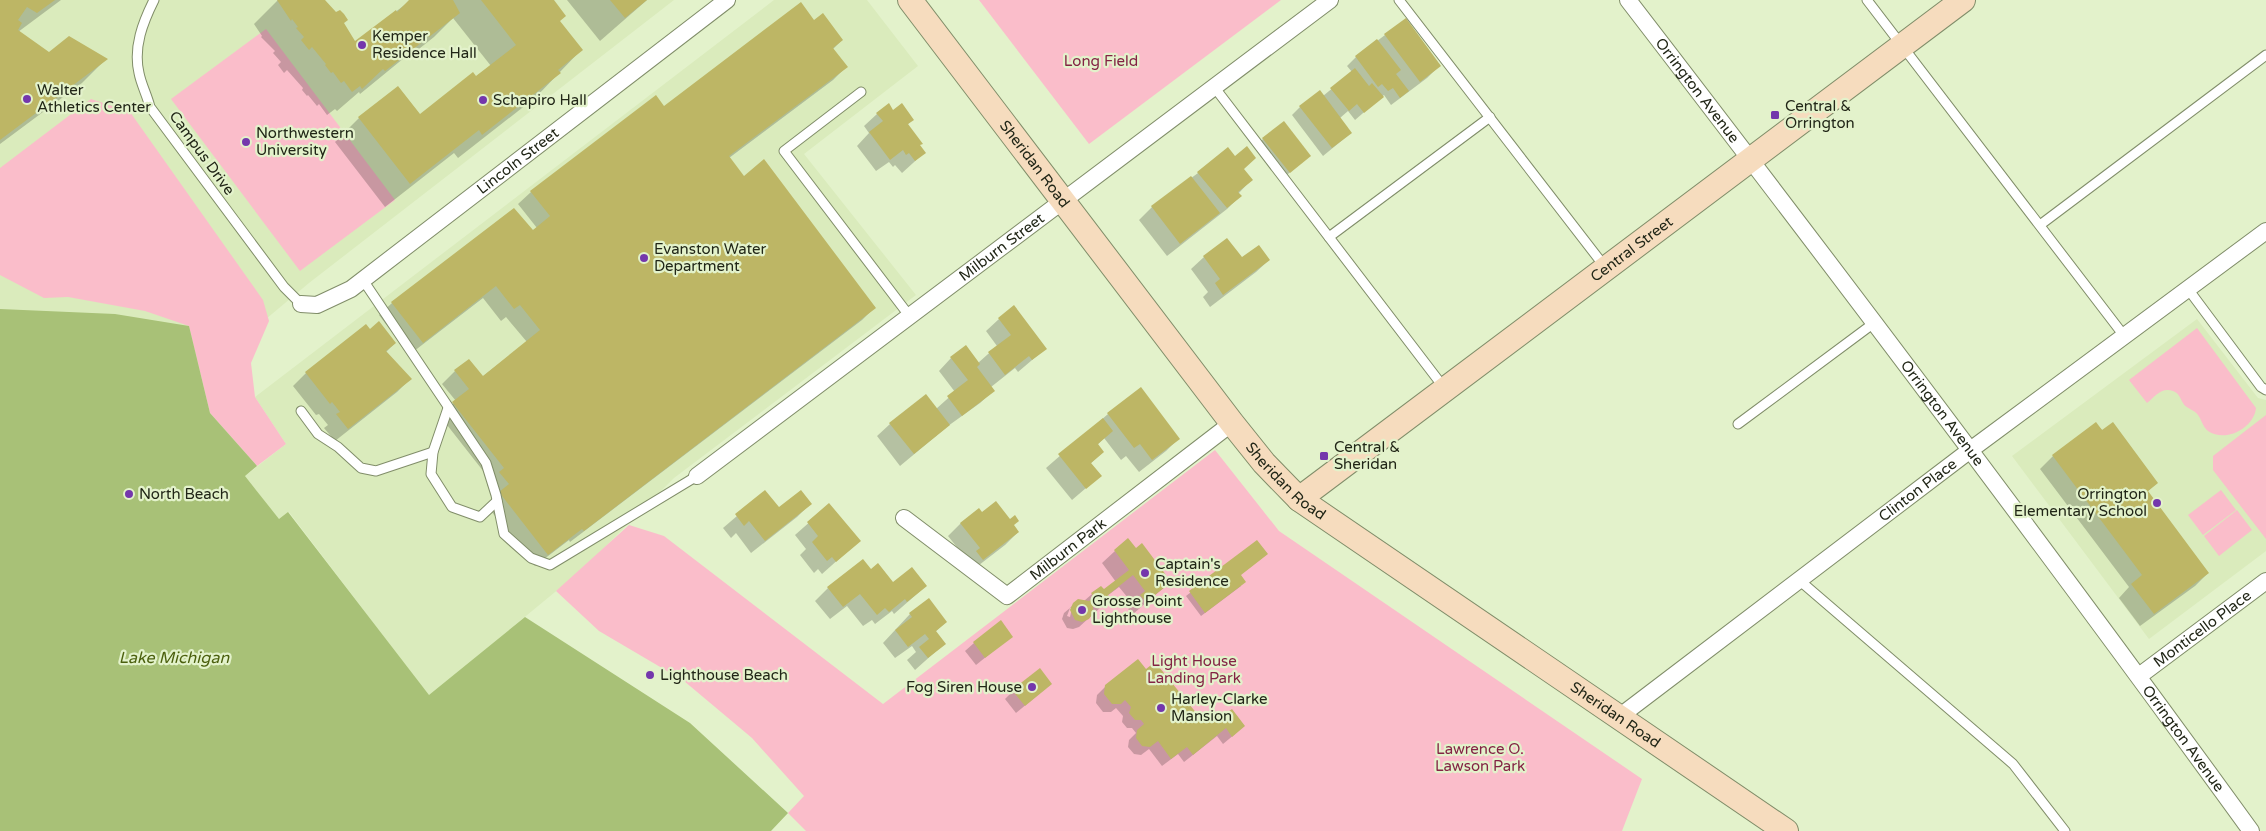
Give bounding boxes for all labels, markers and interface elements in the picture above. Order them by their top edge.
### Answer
place label: Kemper Residence Hall [372,27,477,62]
street label: Orrington Avenue [1651,34,1743,146]
marker: Kemper Residence Hall [356,39,368,51]
park label: Long Field [1064,52,1138,70]
place label: Walter Athletics Center [37,81,151,116]
place label: Schapiro Hall [493,91,587,109]
marker: Walter Athletics Center [21,93,33,105]
marker: Schapiro Hall [477,94,489,106]
place label: Central & Orrington [1785,97,1855,132]
street label: Campus Drive [166,108,238,198]
marker: Central & Orrington [1769,109,1781,121]
street label: Sheridan Road [996,117,1074,211]
place label: Northwestern University [256,124,354,159]
street label: Lincoln Street [473,124,562,198]
marker: Northwestern University [240,136,252,148]
street label: Milburn Street [955,209,1048,285]
street label: Central Street [1587,212,1676,286]
place label: Evanston Water Department [654,240,767,275]
marker: Evanston Water Department [638,252,650,264]
street label: Orrington Avenue [1897,357,1988,469]
street label: Sheridan Road [1242,438,1329,524]
place label: Central & Sheridan [1334,438,1400,473]
marker: Central & Sheridan [1318,450,1330,462]
street label: Clinton Place [1875,455,1960,525]
place label: North Beach [139,485,229,503]
place label: Orrington Elementary School [2014,485,2147,520]
marker: North Beach [123,488,135,500]
marker: Orrington Elementary School [2151,497,2163,509]
street label: Milburn Park [1026,514,1110,584]
place label: Captain's Residence [1155,555,1229,590]
marker: Captain's Residence [1139,567,1151,579]
street label: Monticello Place [2150,586,2255,671]
place label: Grosse Point Lighthouse [1092,592,1182,627]
marker: Grosse Point Lighthouse [1076,604,1088,616]
water label: Lake Michigan [119,648,230,668]
park label: Light House Landing Park [1147,652,1241,687]
place label: Lighthouse Beach [660,666,788,684]
marker: Lighthouse Beach [644,669,656,681]
place label: Fog Siren House [906,678,1022,696]
street label: Sheridan Road [1567,678,1664,752]
marker: Fog Siren House [1026,681,1038,693]
street label: Orrington Avenue [2139,682,2228,795]
place label: Harley-Clarke Mansion [1171,690,1268,725]
marker: Harley-Clarke Mansion [1155,702,1167,714]
park label: Lawrence O. Lawson Park [1435,740,1525,775]

